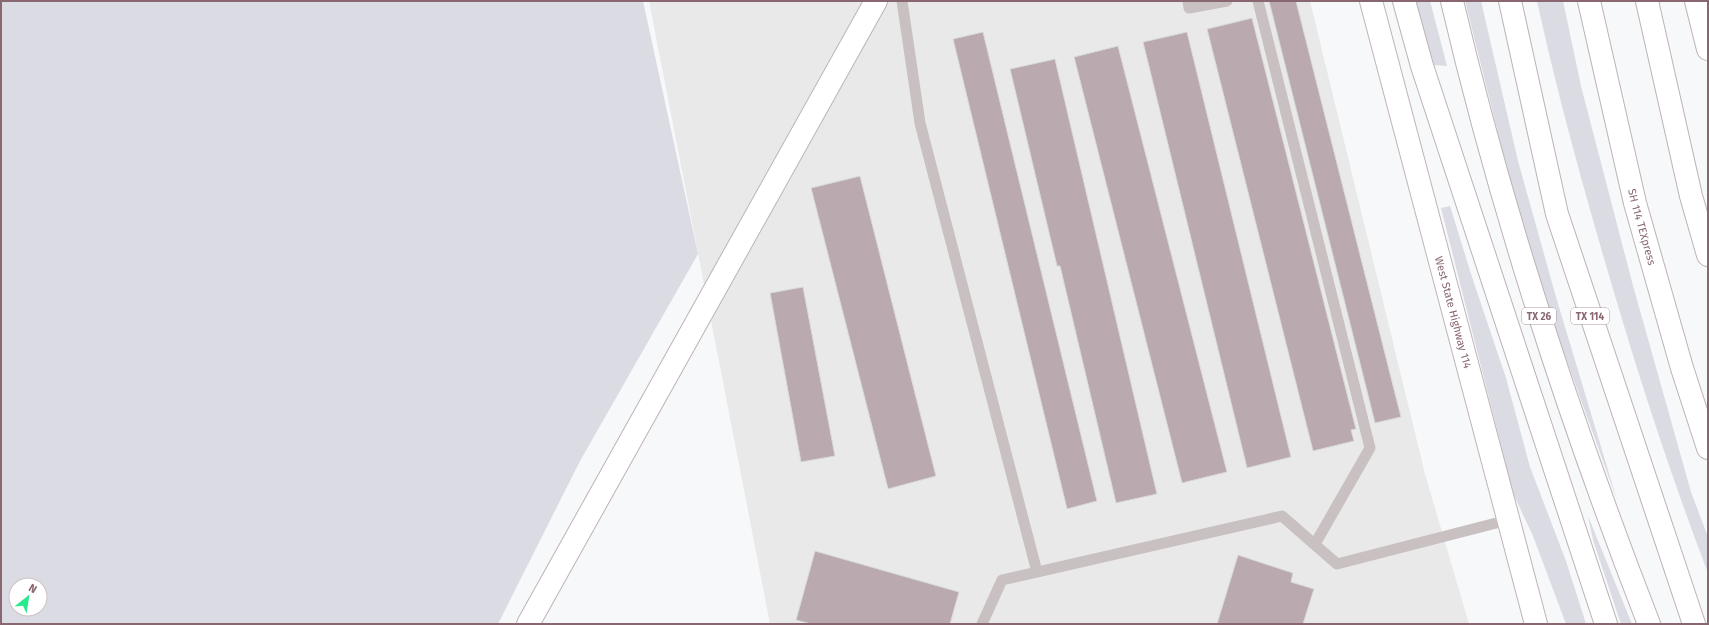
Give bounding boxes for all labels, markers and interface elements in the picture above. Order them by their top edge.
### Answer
street label: SH 114 TEXpress [1625,187,1658,267]
street label: West State Highway 114 [1432,255,1474,370]
road number: TX 26 [1522,308,1556,324]
road number: TX 114 [1571,308,1609,324]
north arrow [8,577,48,617]
text: N [26,581,39,596]

